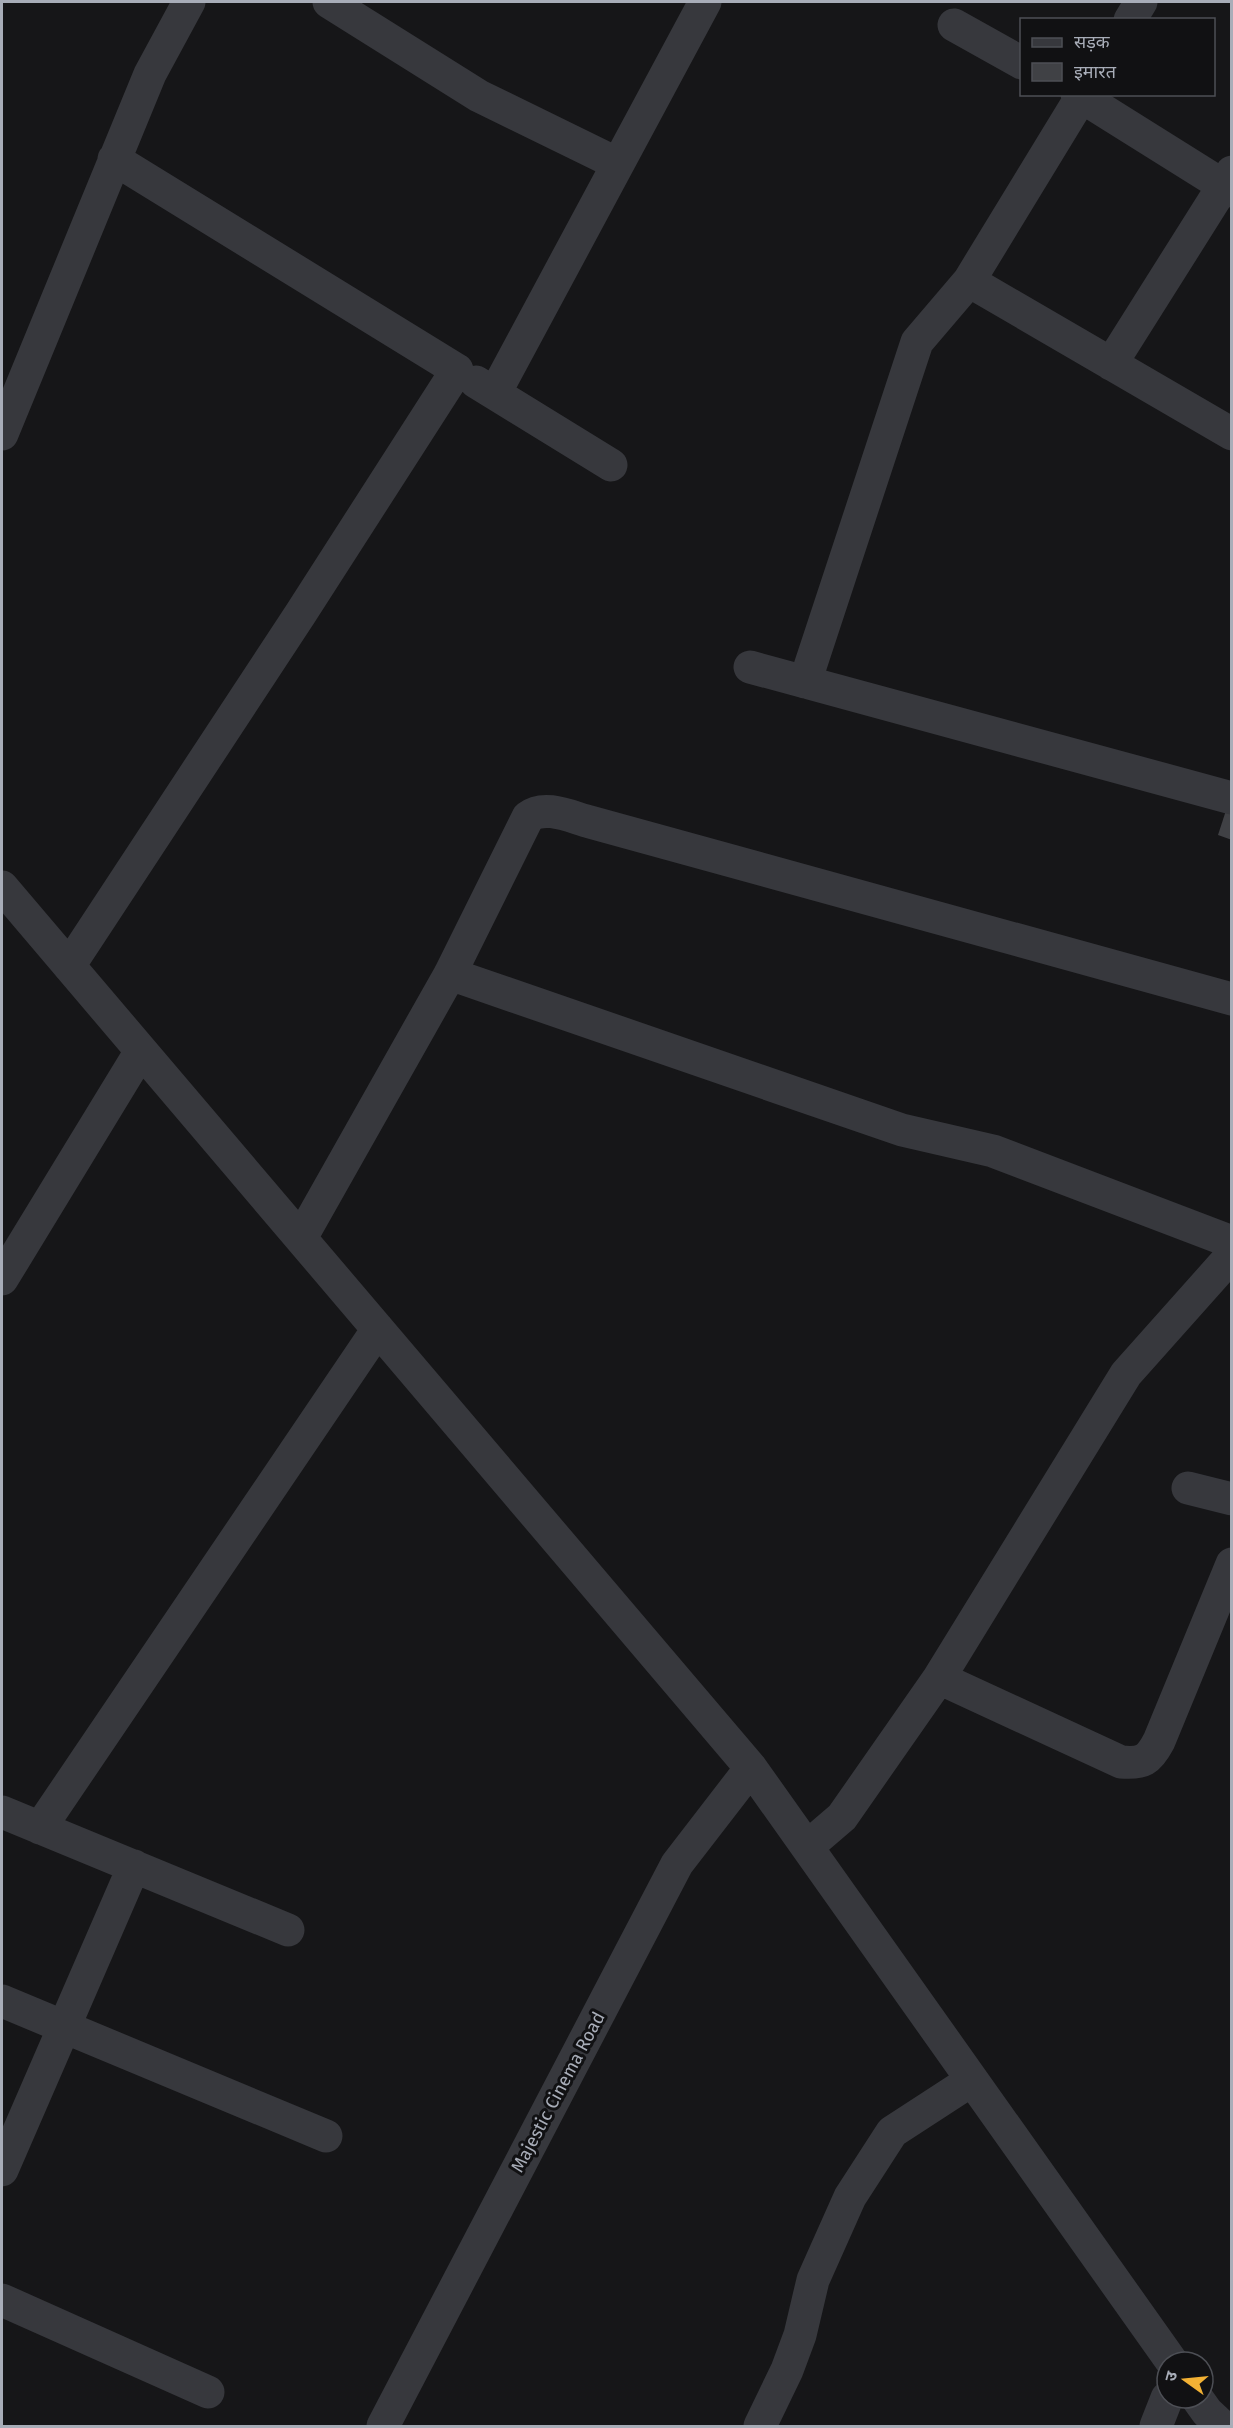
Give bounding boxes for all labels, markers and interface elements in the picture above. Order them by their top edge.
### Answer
legend [1020,18,1215,96]
text: सड़क [1074,31,1111,53]
text: इमारत [1074,61,1117,83]
street label: Majestic Cinema Road [506,2008,610,2176]
north arrow [1155,2350,1215,2410]
text: उ [1161,2369,1182,2383]

